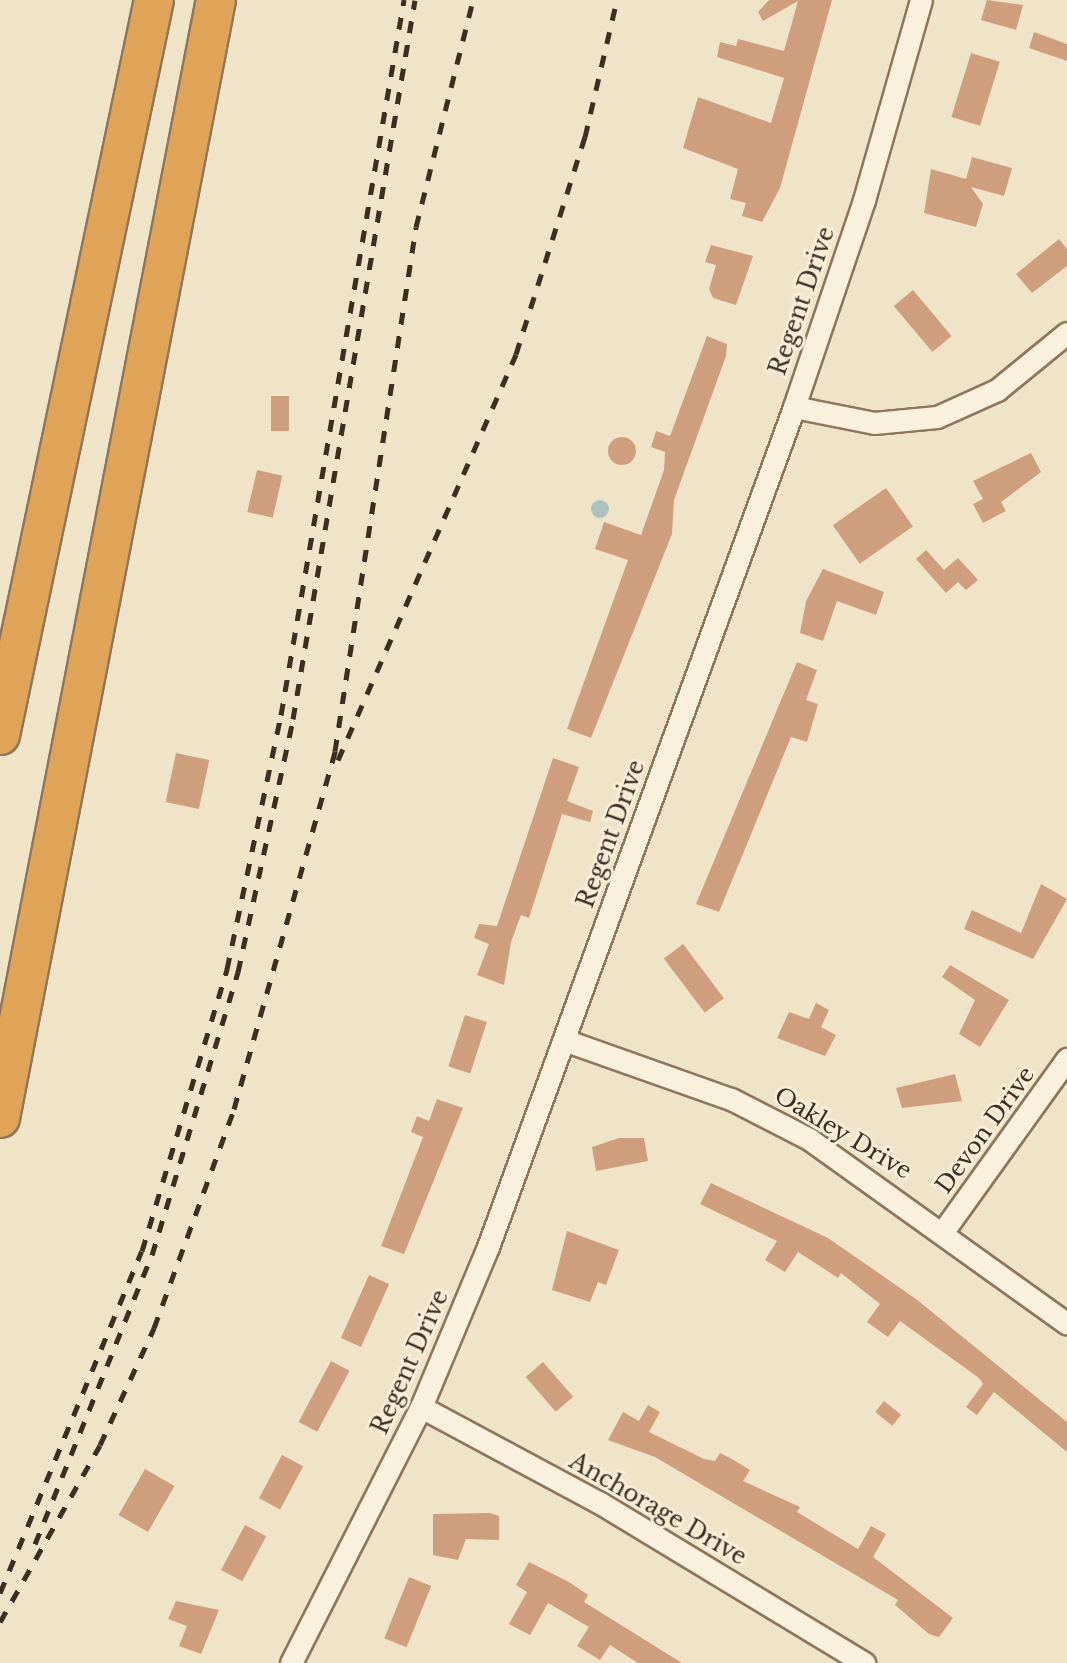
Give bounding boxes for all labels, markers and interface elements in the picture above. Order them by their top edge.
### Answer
street label: Regent Drive [764,223,840,379]
street label: Regent Drive [572,757,650,911]
street label: Devon Drive [930,1061,1040,1199]
street label: Oakley Drive [769,1081,917,1185]
street label: Regent Drive [366,1286,454,1438]
street label: Anchorage Drive [565,1447,751,1571]

